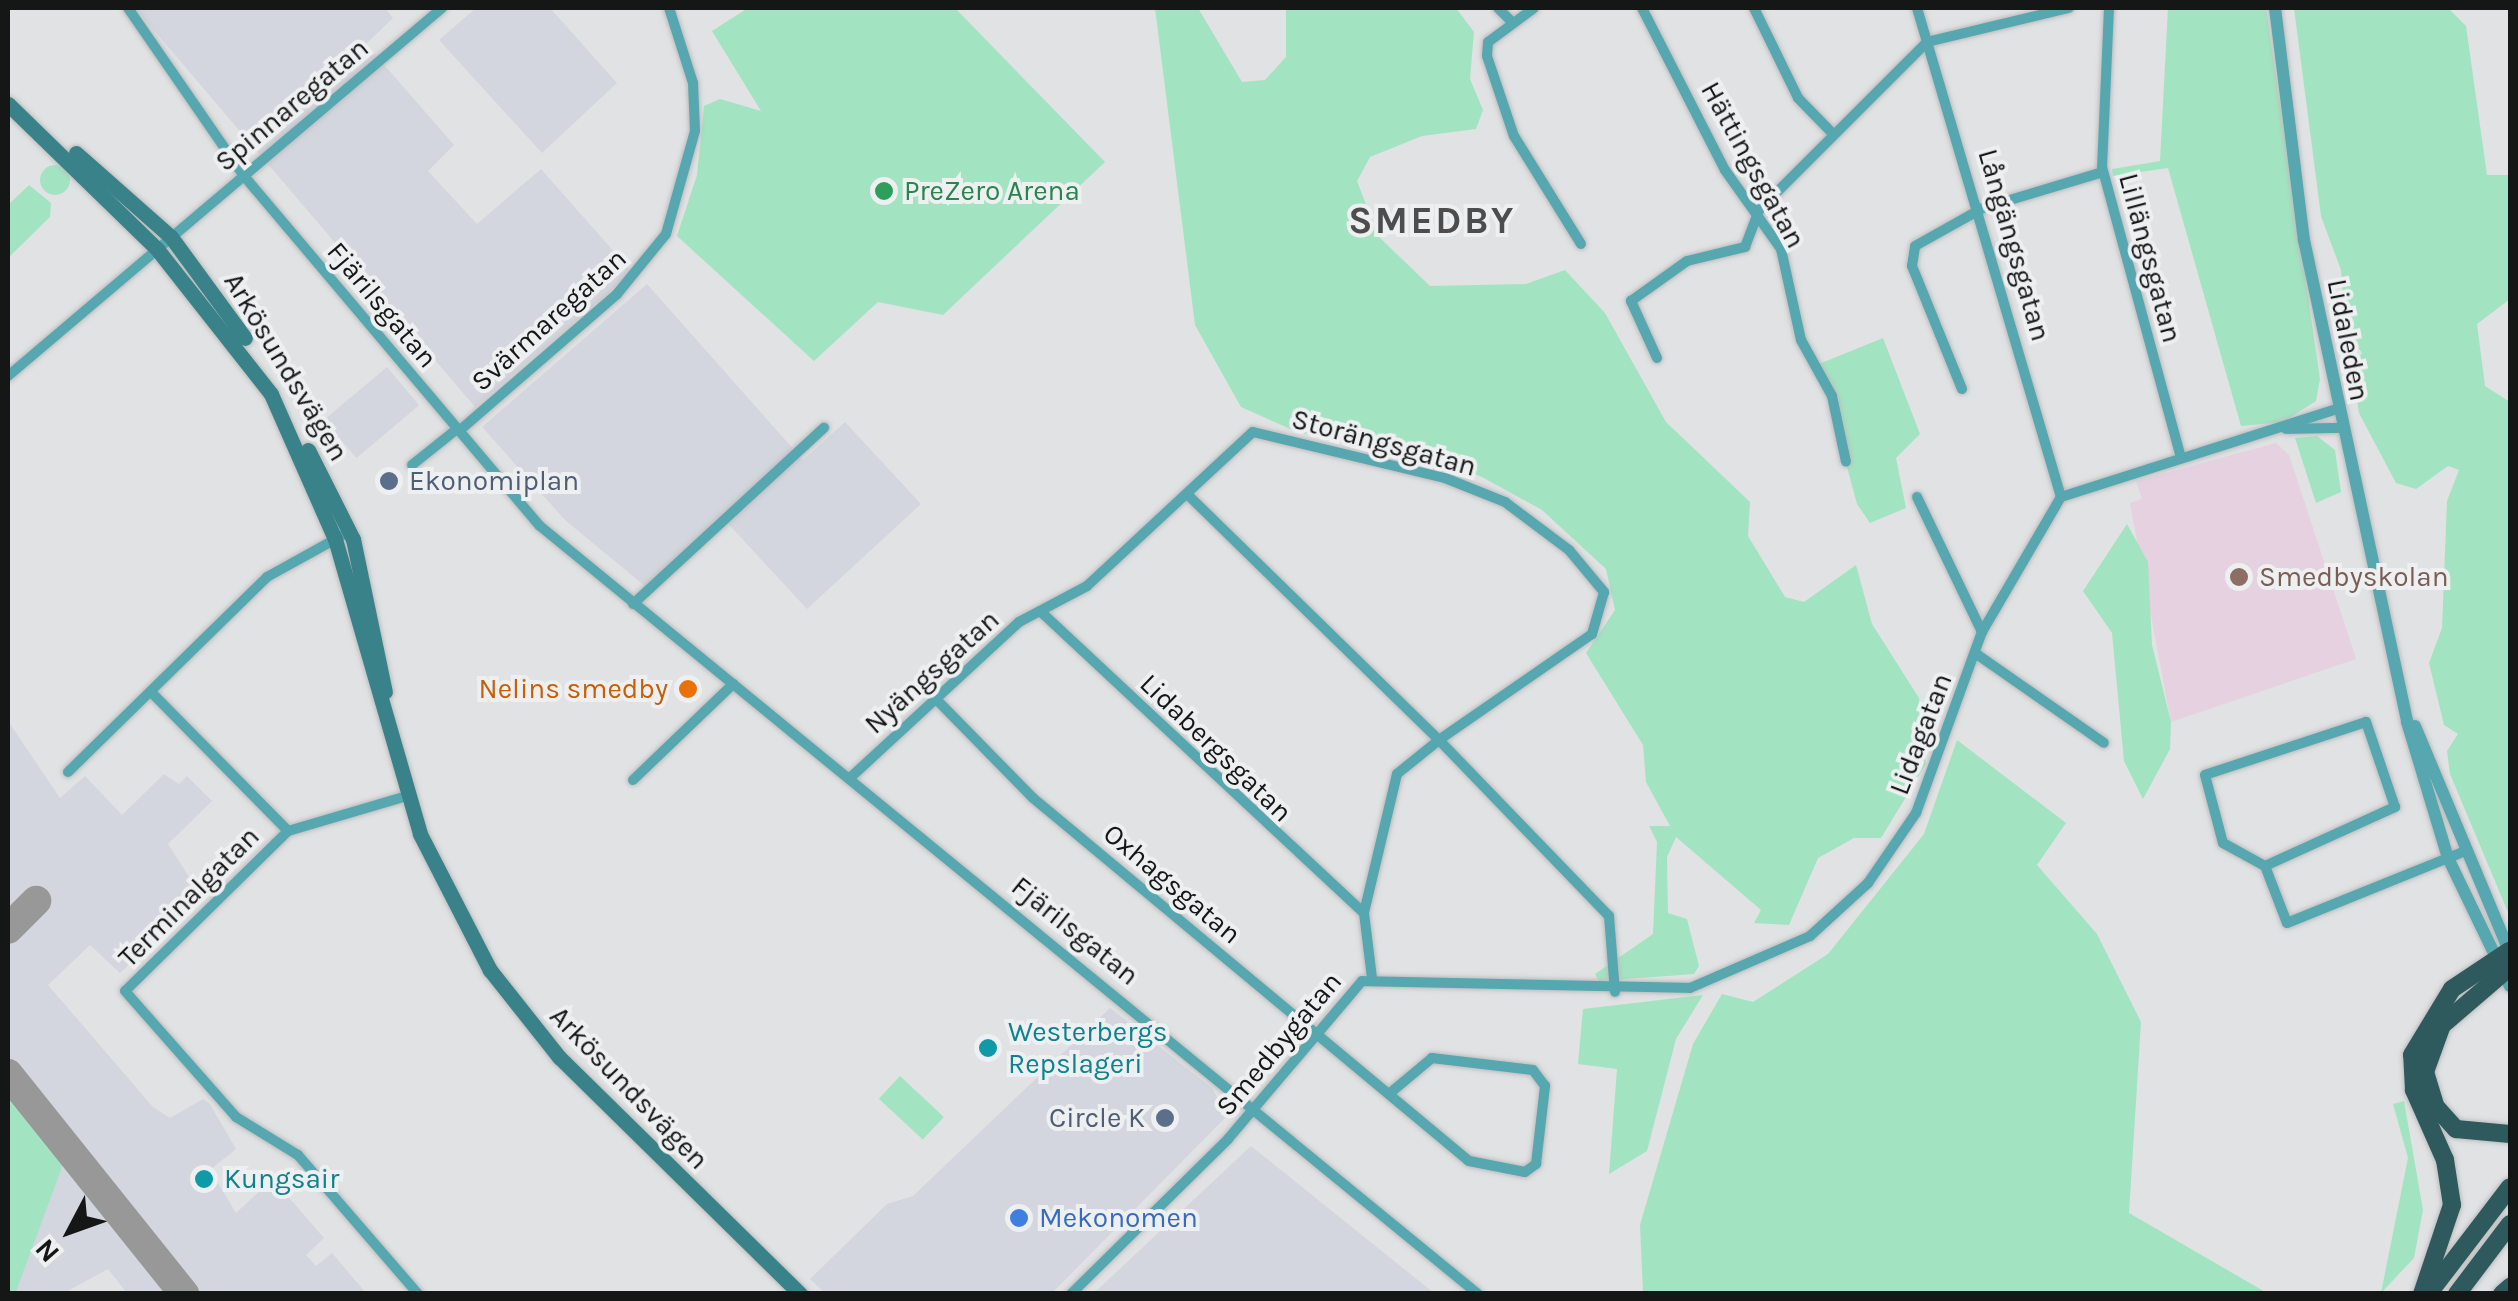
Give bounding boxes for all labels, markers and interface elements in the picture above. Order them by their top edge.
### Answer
street label: Spinnaregatan [209,31,375,179]
street label: Hättingsgatan [1693,76,1813,254]
street label: Långängsgatan [1971,145,2057,345]
street label: Lillängsgatan [2111,170,2189,346]
place label: PreZero Arena [904,174,1080,208]
marker: PreZero Arena [873,180,895,202]
district label: SMEDBY [1348,198,1516,244]
street label: Fjärilsgatan [320,235,444,375]
street label: Svärmaregatan [465,242,633,398]
street label: Arkösundsvägen [217,267,355,467]
street label: Lidaleden [2320,276,2376,404]
street label: Storängsgatan [1288,402,1480,484]
place label: Ekonomiplan [409,464,579,498]
marker: Ekonomiplan [378,470,400,492]
place label: Smedbyskolan [2259,560,2449,594]
marker: Smedbyskolan [2228,566,2250,588]
street label: Nyängsgatan [858,603,1006,741]
street label: Lidabergsgatan [1133,667,1299,829]
street label: Lidagatan [1882,668,1960,800]
place label: Nelins smedby [479,672,668,706]
marker: Nelins smedby [677,678,699,700]
street label: Oxhagsgatan [1096,817,1248,951]
street label: Terminalgatan [112,820,266,974]
street label: Fjärilsgatan [1005,870,1145,992]
street label: Smedbygatan [1209,965,1349,1123]
street label: Arkösundsvägen [543,999,715,1177]
place label: Westerbergs Repslageri [1008,1015,1167,1081]
marker: Westerbergs Repslageri [977,1037,999,1059]
place label: Circle K [1049,1101,1145,1135]
marker: Circle K [1154,1107,1176,1129]
place label: Kungsair [224,1162,339,1196]
marker: Kungsair [193,1168,215,1190]
north arrow [20,1181,120,1281]
place label: Mekonomen [1039,1201,1198,1235]
marker: Mekonomen [1008,1207,1030,1229]
text: N [28,1233,66,1269]

